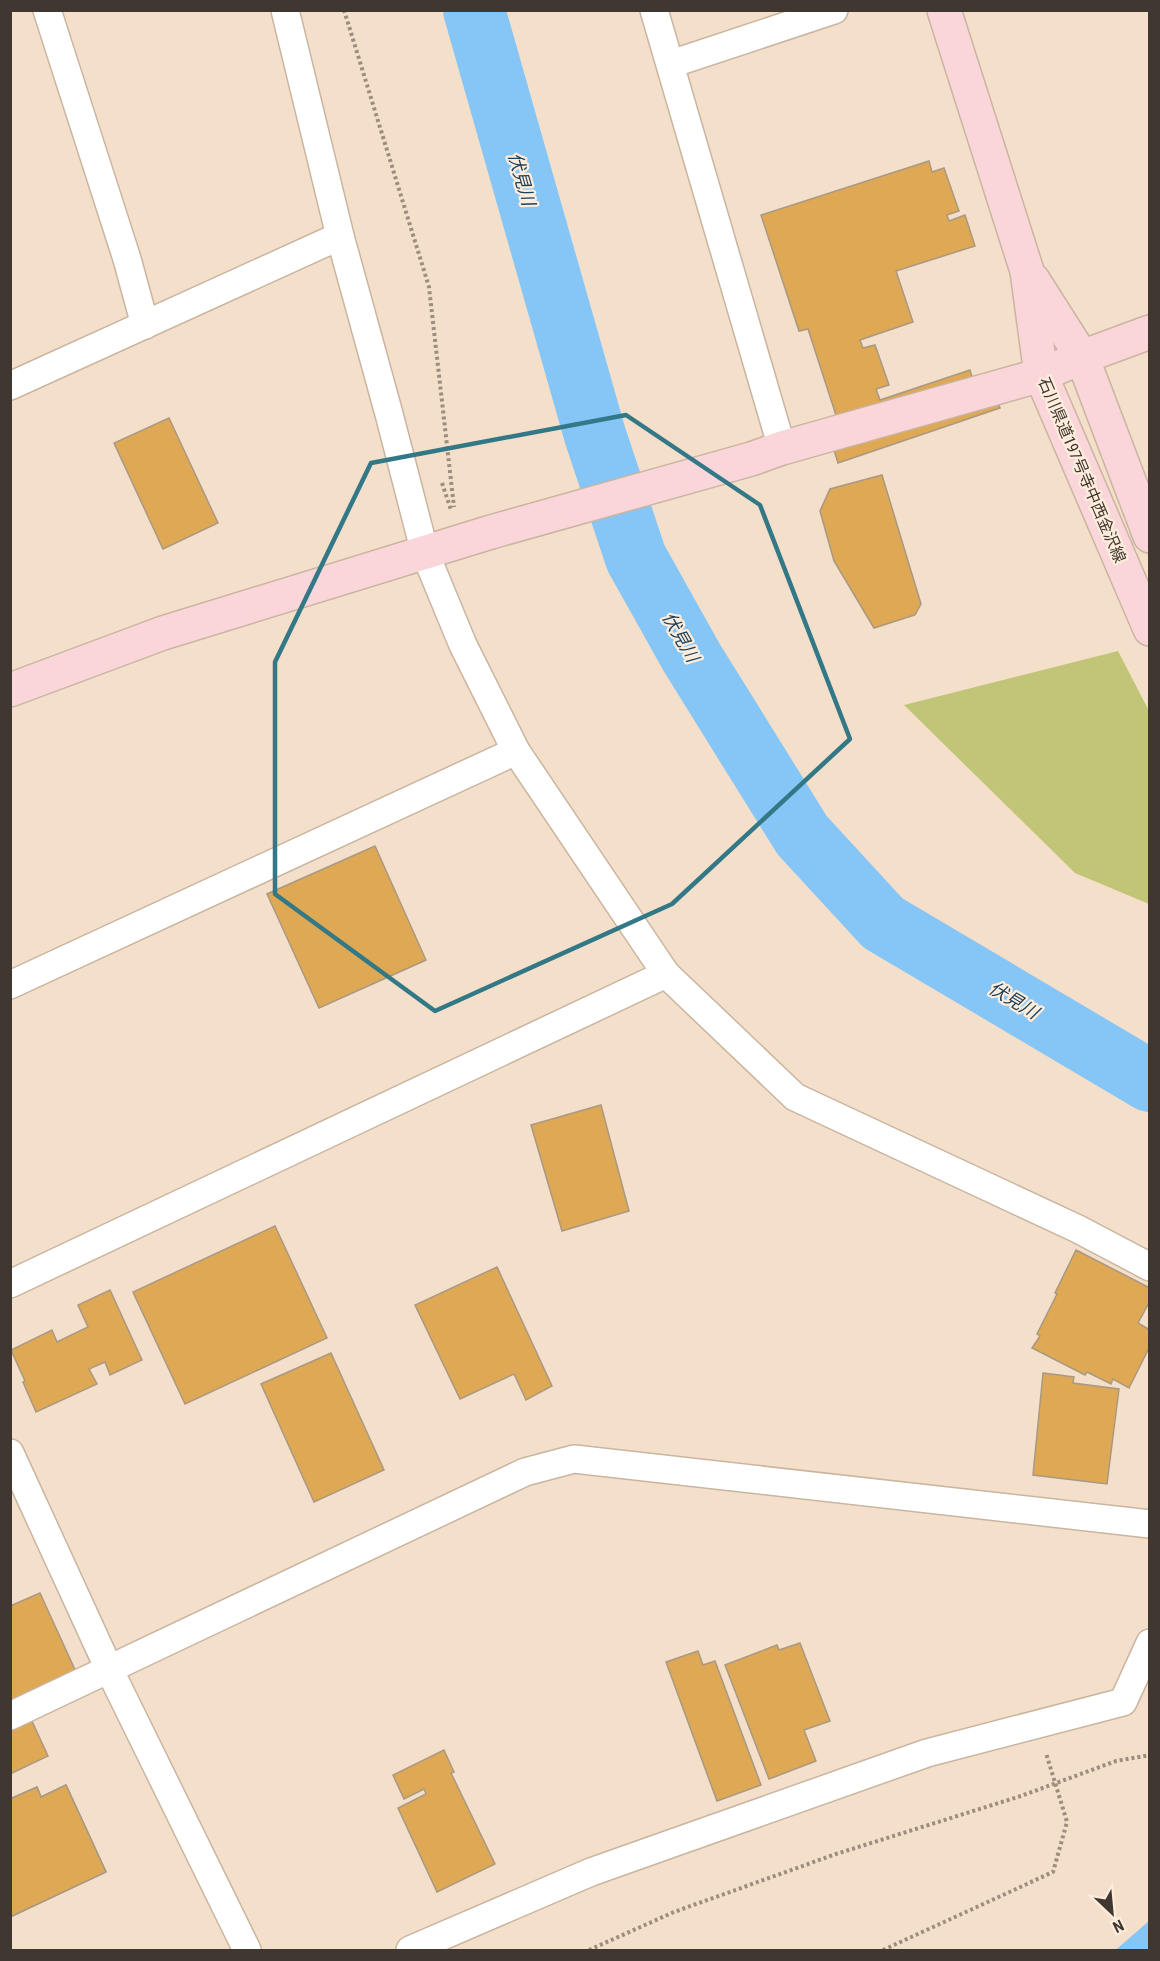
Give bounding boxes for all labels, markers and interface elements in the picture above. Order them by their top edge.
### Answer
water label: 伏見川 [504,150,540,210]
street label: 石川県道197号寺中西金沢線 [1034,374,1130,566]
water label: 伏見川 [658,608,705,667]
water label: 伏見川 [985,977,1044,1024]
north arrow [1082,1883,1142,1943]
text: N [1110,1915,1127,1937]

